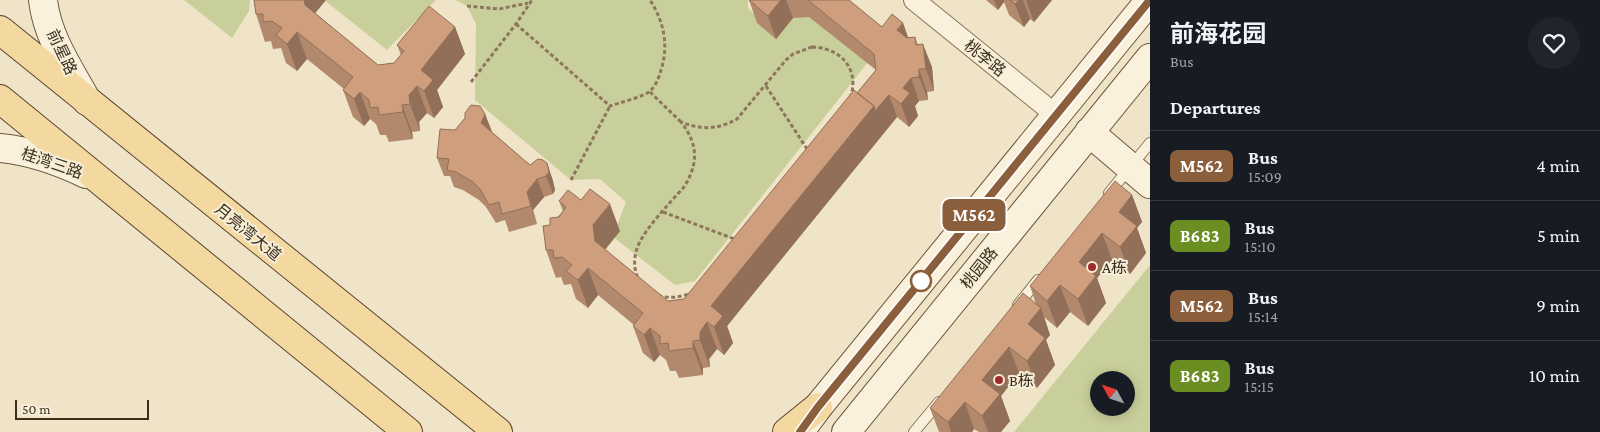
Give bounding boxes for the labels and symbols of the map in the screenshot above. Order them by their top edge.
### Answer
street label: 前星路 [44,27,80,77]
street label: 桃李路 [961,36,1009,80]
street label: 桂湾三路 [19,145,85,181]
line badge: M562 [939,199,1009,231]
street label: 月亮湾大道 [212,200,284,264]
street label: 桃园路 [957,244,1001,292]
place label: A栋 [1102,259,1127,276]
marker: A栋 [1086,261,1098,273]
unlabelled marker [910,270,932,292]
north arrow [1090,371,1135,416]
place label: B栋 [1009,372,1034,389]
marker: B栋 [993,374,1005,386]
scale bar [15,397,149,420]

